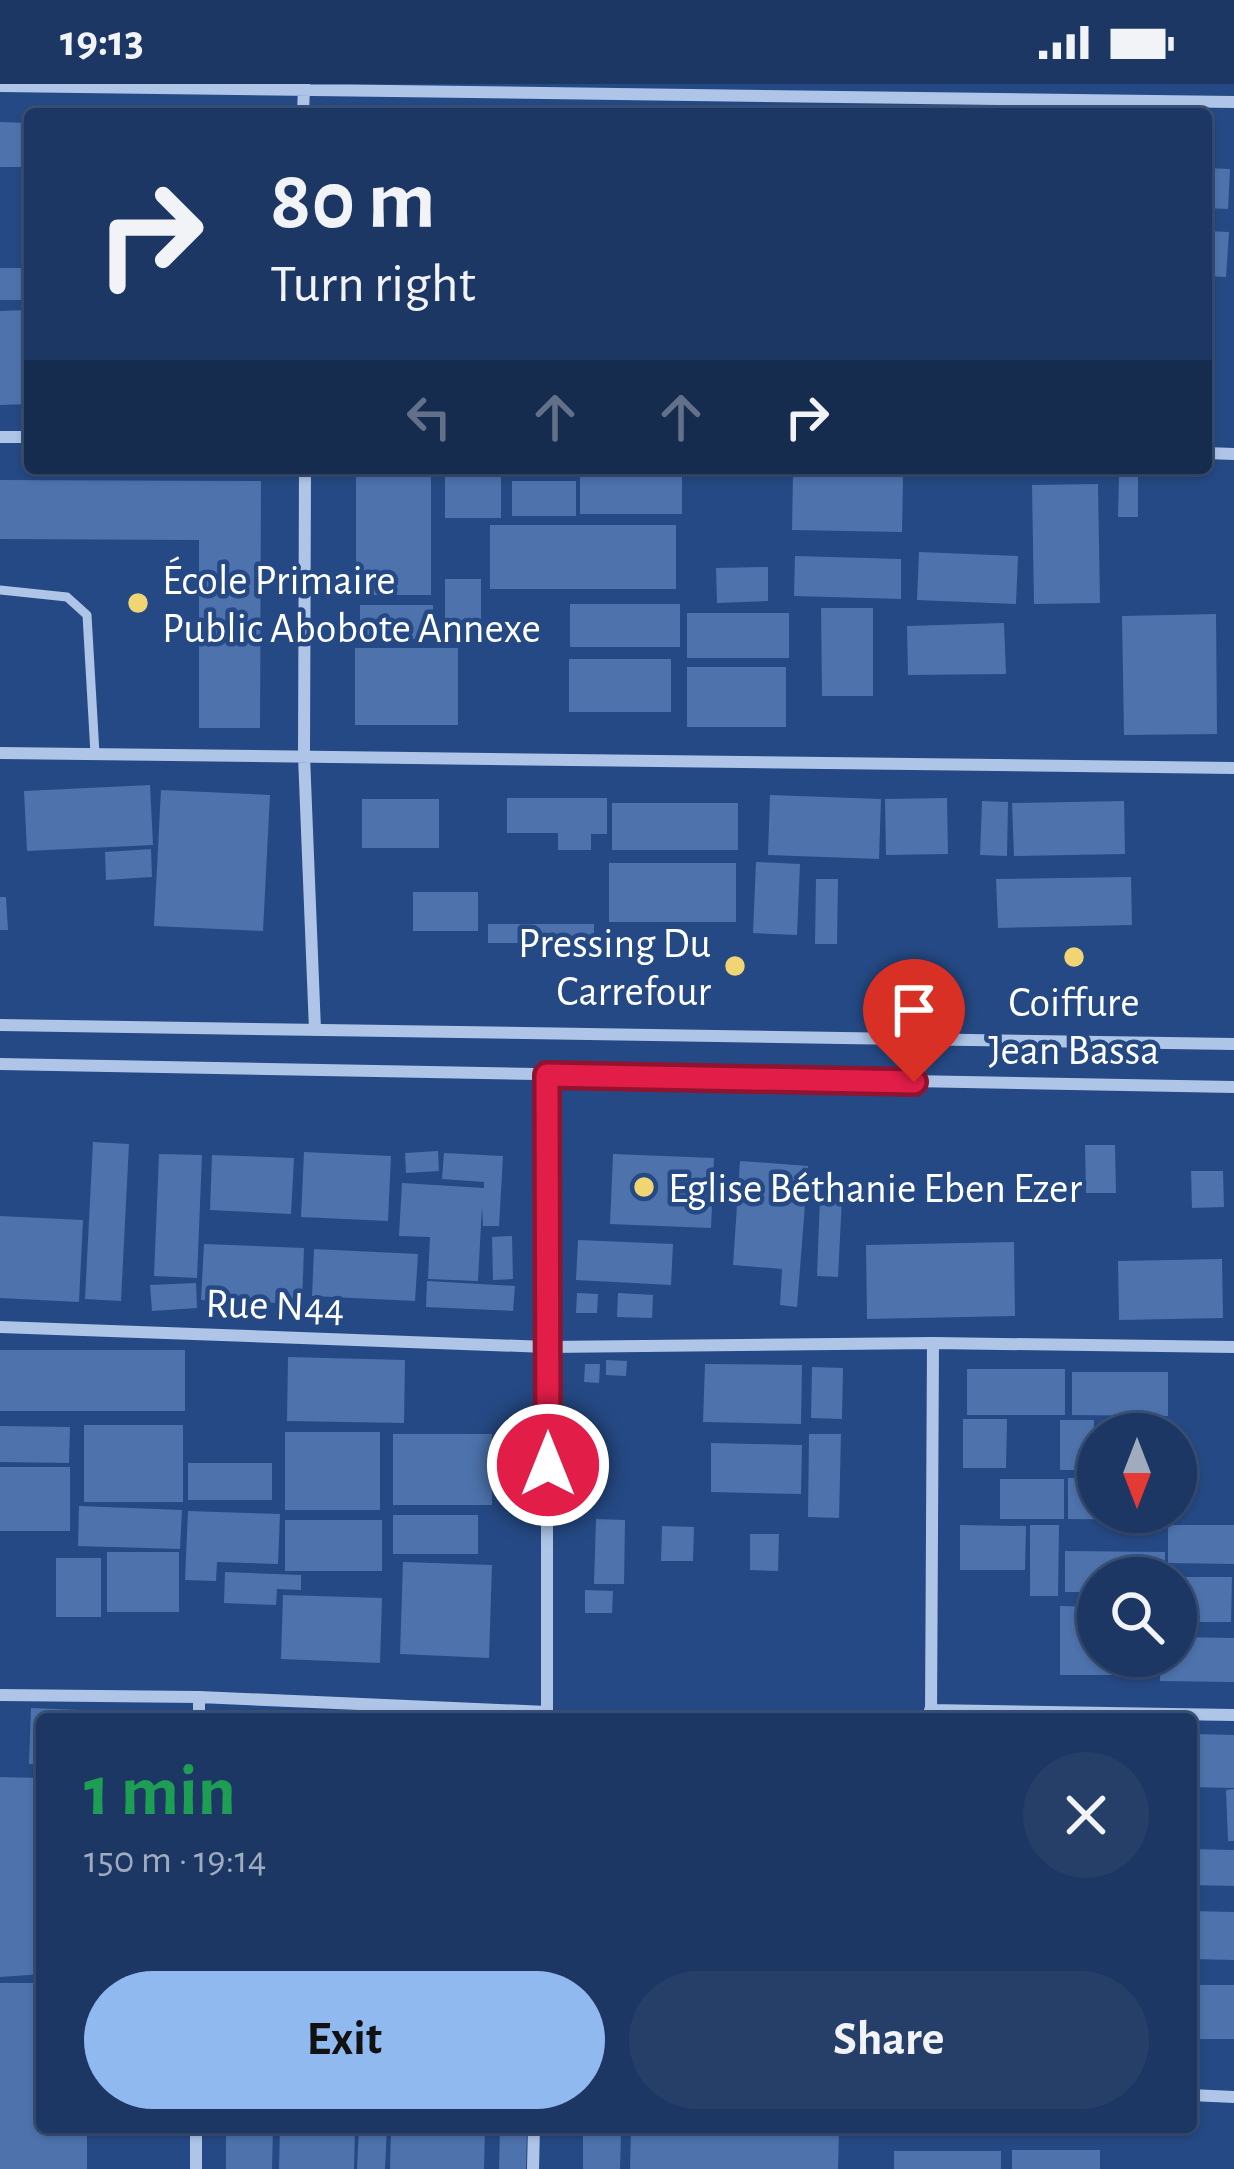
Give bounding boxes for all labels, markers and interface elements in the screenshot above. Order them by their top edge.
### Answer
text: 19:13 [60,19,144,64]
icon: right [72,156,228,312]
text: 80 m [270,160,436,244]
text: Turn right [270,258,476,312]
icon: left [396,384,462,450]
icon: ahead [522,384,588,450]
icon: ahead [648,384,714,450]
icon: right [774,384,840,450]
place label: École Primaire Public Abobote Annexe [162,556,541,650]
marker: École Primaire Public Abobote Annexe [125,590,151,616]
place label: Pressing Du Carrefour [518,923,711,1013]
marker: Coiffure Jean Bassa [1061,944,1087,970]
marker: Pressing Du Carrefour [722,953,748,979]
pin [863,959,965,1082]
icon: arrive [881,977,947,1043]
place label: Coiffure Jean Bassa [988,982,1160,1072]
place label: Eglise Béthanie Eben Ezer [668,1168,1082,1210]
marker: Eglise Béthanie Eben Ezer [631,1174,657,1200]
street label: Rue N44 [205,1283,345,1329]
position arrow [485,1402,611,1528]
north arrow [1077,1413,1197,1533]
map controls [1077,1413,1197,1677]
button: search [1077,1557,1197,1677]
button: close [1023,1752,1149,1878]
text: 1 min [84,1756,236,1828]
text: 150 m · 19:14 [84,1841,267,1880]
button: Exit [84,1971,605,2109]
button: Share [629,1971,1149,2109]

